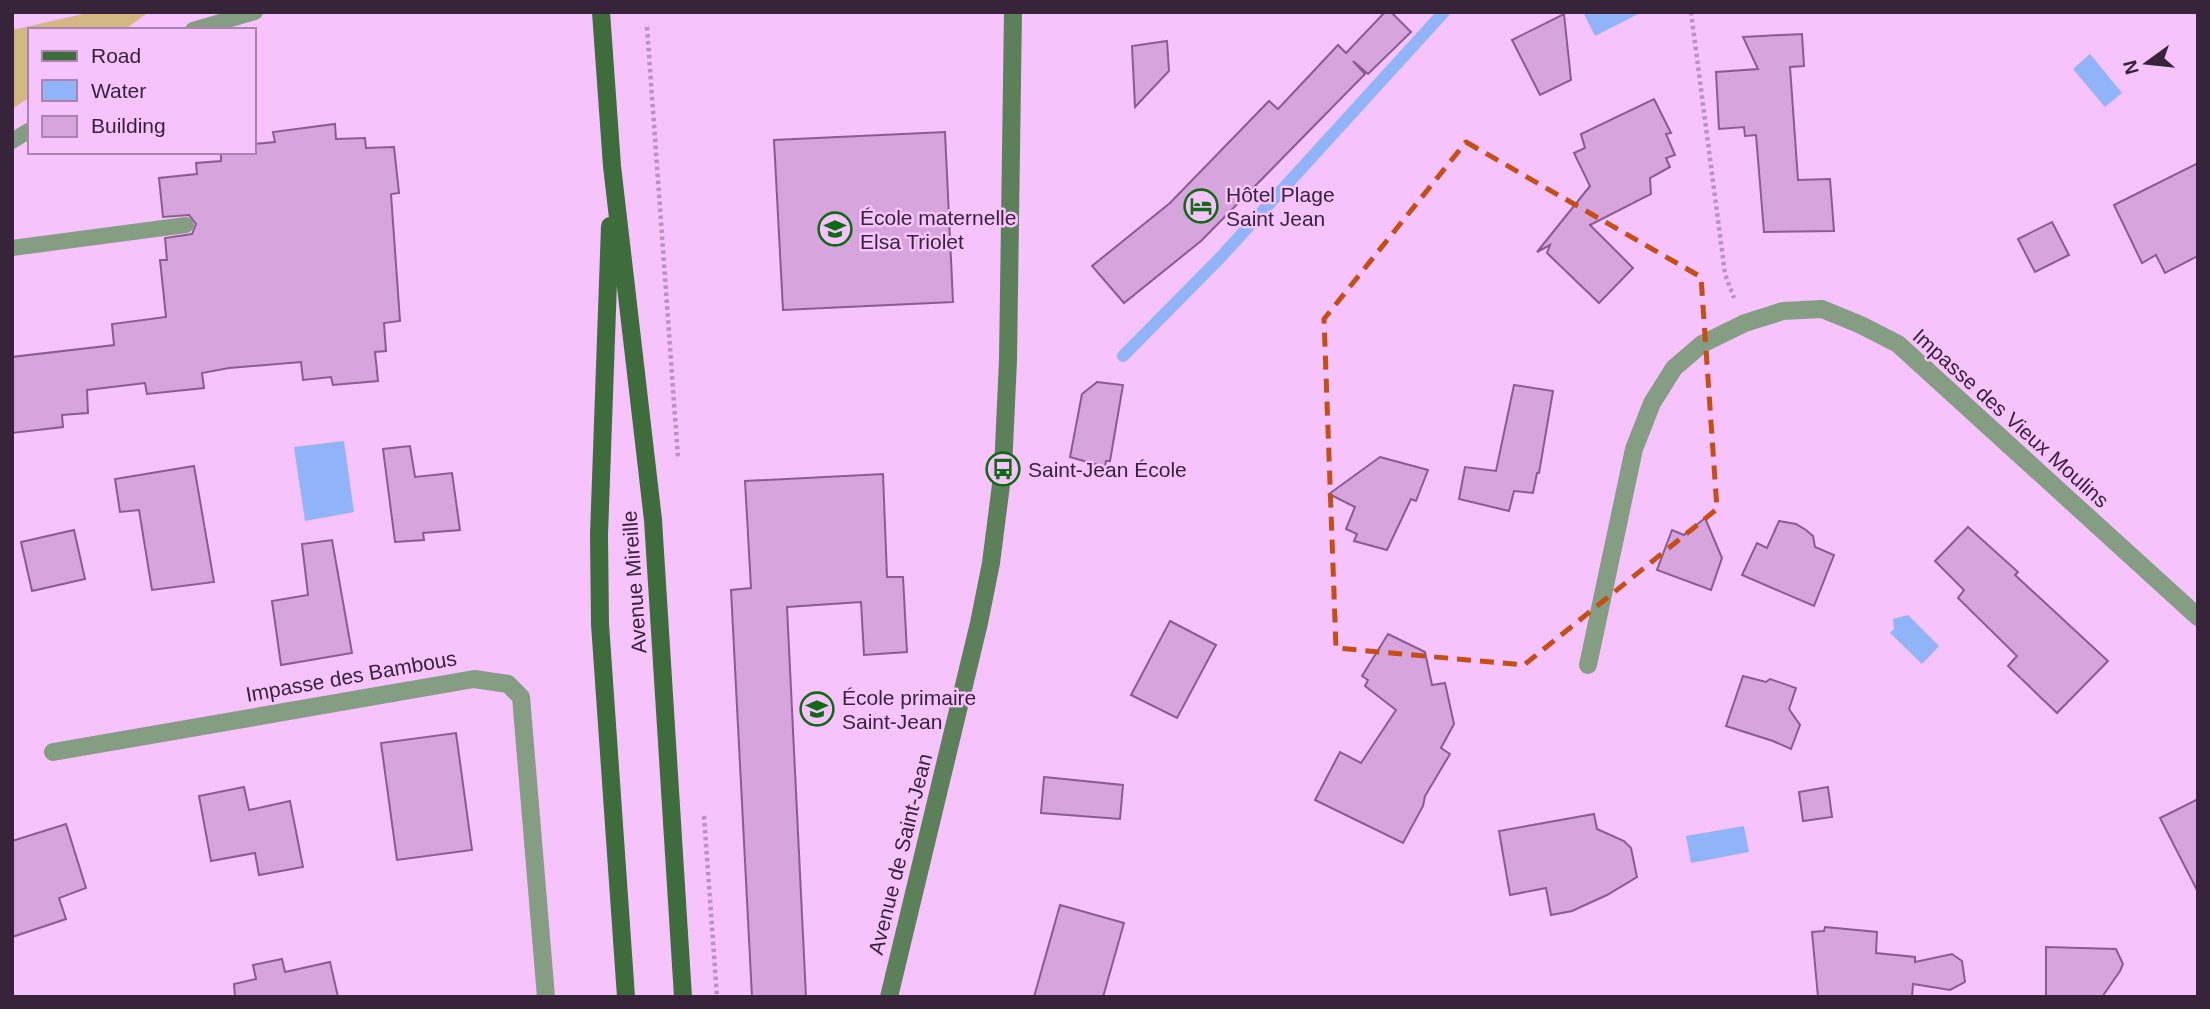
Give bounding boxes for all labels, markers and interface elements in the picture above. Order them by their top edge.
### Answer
legend [28,28,256,154]
north arrow [2112,28,2182,98]
text: Road [91,44,141,67]
text: N [2119,58,2143,77]
text: Water [91,79,146,102]
text: Building [91,114,166,137]
place label: Hôtel Plage Saint Jean [1226,183,1335,230]
hotel icon: Hôtel Plage Saint Jean [1182,187,1220,225]
place label: École maternelle Elsa Triolet [860,206,1016,253]
school or university icon: École maternelle Elsa Triolet [816,210,854,248]
street label: Impasse des Vieux Moulins [1908,324,2114,512]
bus stop icon: Saint-Jean École [984,450,1022,488]
place label: Saint-Jean École [1028,458,1187,481]
street label: Avenue Mireille [618,510,650,654]
street label: Impasse des Bambous [244,646,458,706]
place label: École primaire Saint-Jean [842,686,976,733]
school or university icon: École primaire Saint-Jean [798,690,836,728]
street label: Avenue de Saint-Jean [864,751,936,957]

